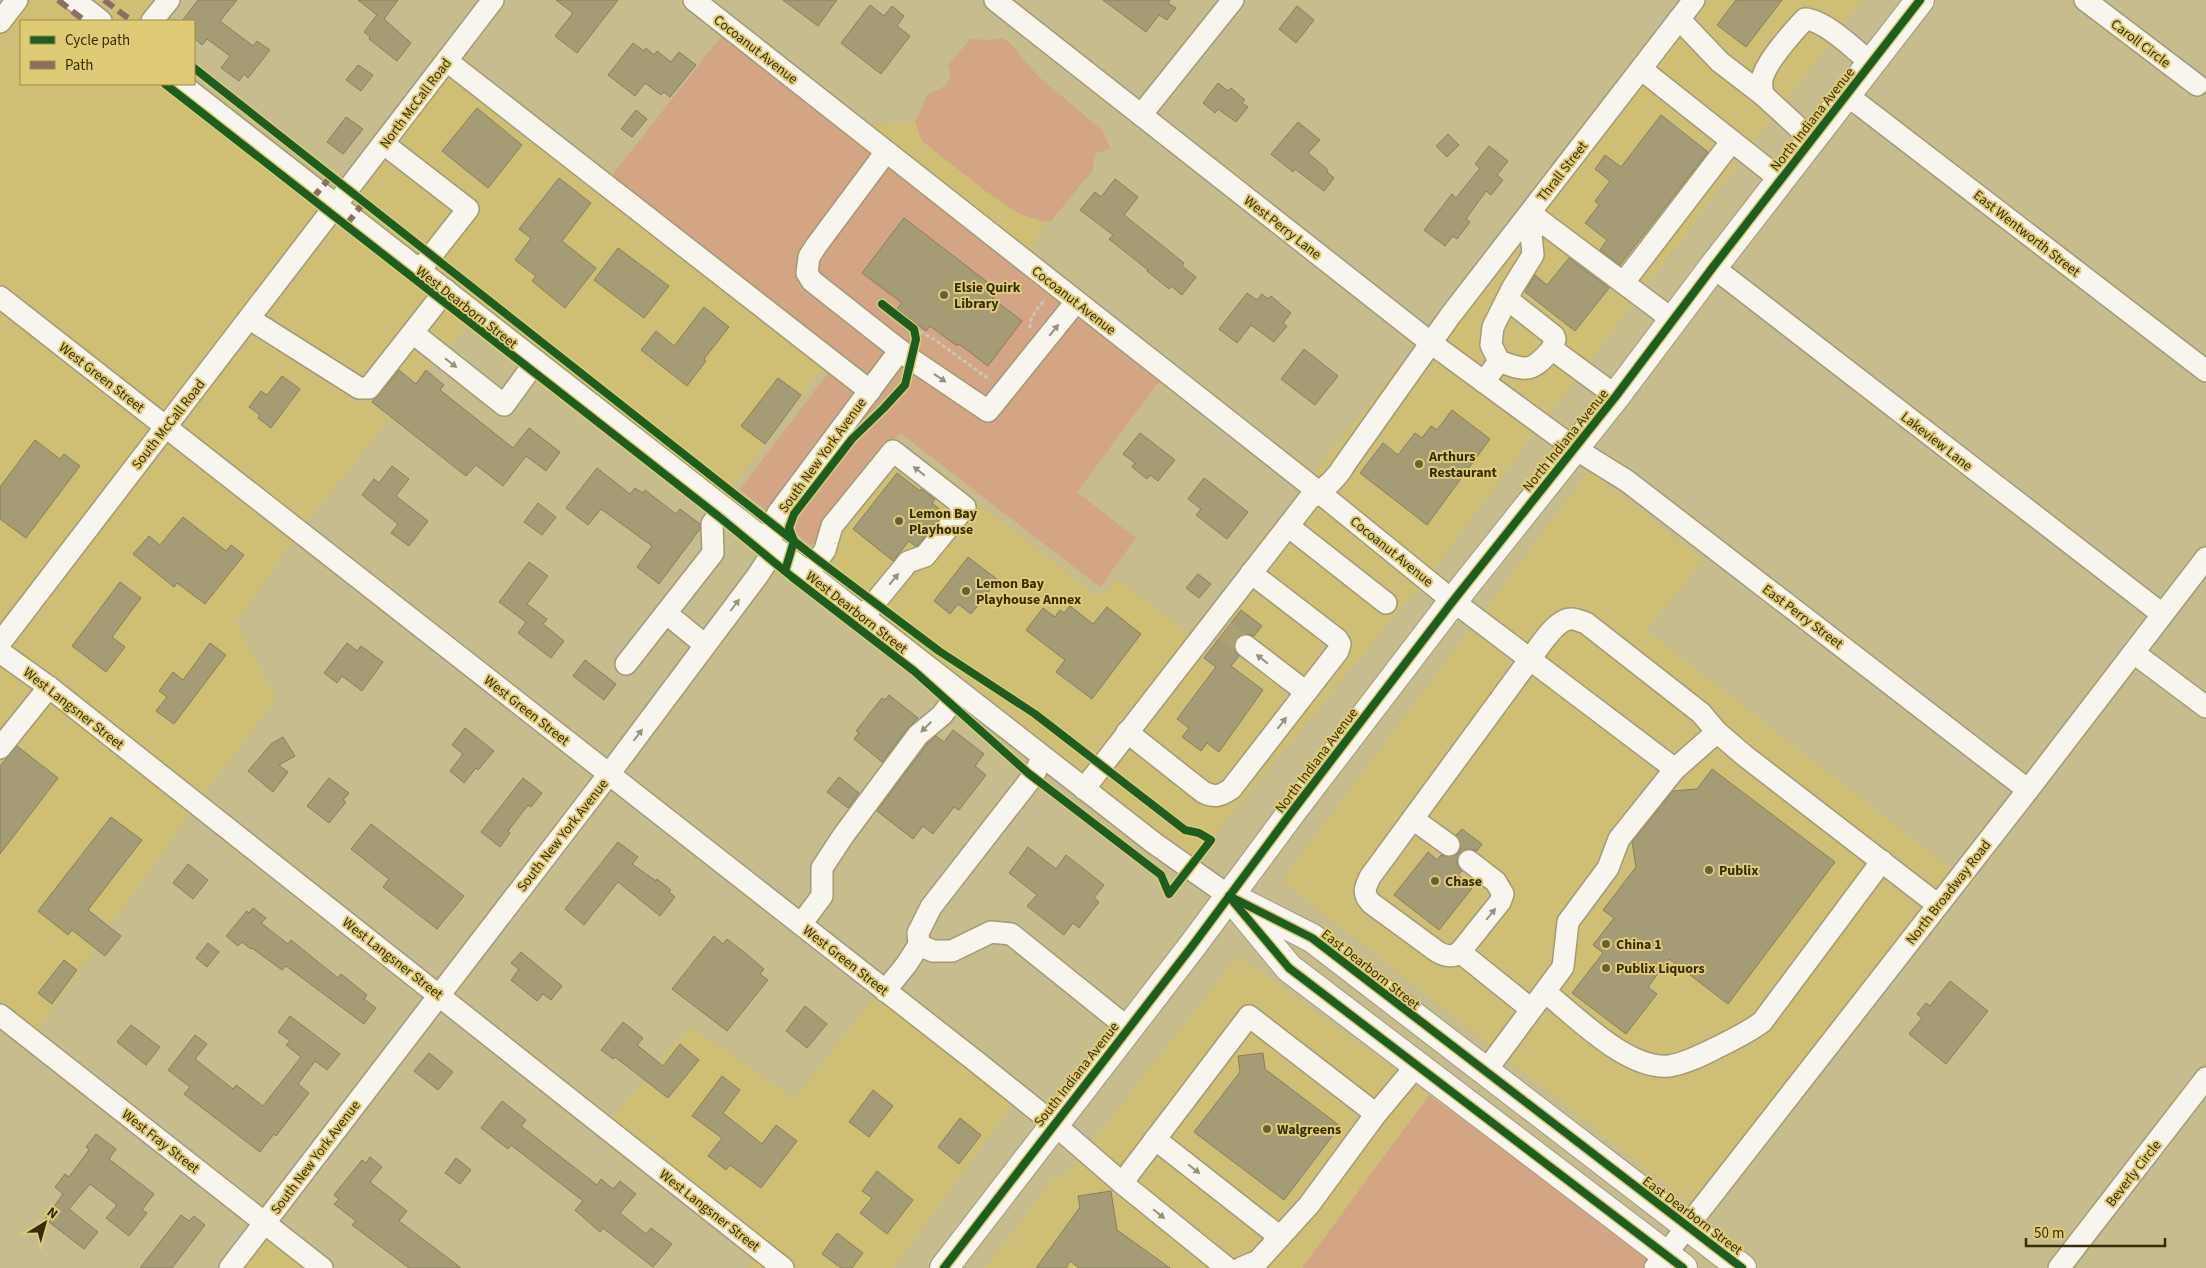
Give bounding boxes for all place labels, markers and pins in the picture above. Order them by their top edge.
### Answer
place label: Elsie Quirk Library [954,278,1021,314]
marker: Elsie Quirk Library [938,289,950,301]
place label: Arthurs Restaurant [1428,447,1498,483]
marker: Arthurs Restaurant [1413,458,1425,470]
place label: Lemon Bay Playhouse [909,504,978,540]
marker: Lemon Bay Playhouse [893,515,905,527]
place label: Lemon Bay Playhouse Annex [976,574,1081,610]
marker: Lemon Bay Playhouse Annex [960,585,972,597]
place label: Publix [1719,861,1758,881]
marker: Publix [1703,864,1715,876]
place label: Chase [1445,872,1482,892]
marker: Chase [1429,875,1441,887]
place label: China 1 [1616,935,1662,955]
marker: China 1 [1600,938,1612,950]
place label: Publix Liquors [1616,959,1705,979]
marker: Publix Liquors [1600,962,1612,974]
place label: Walgreens [1277,1120,1341,1140]
marker: Walgreens [1261,1123,1273,1135]

